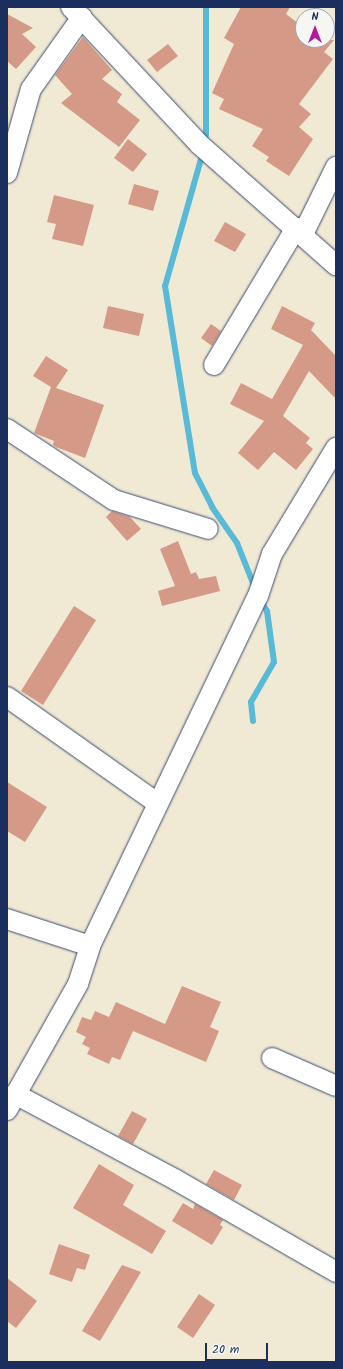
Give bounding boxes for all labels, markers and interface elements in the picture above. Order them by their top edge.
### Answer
north arrow [295,8,335,48]
text: N [312,8,318,26]
scale bar [207,1335,270,1361]
text: 20 m [212,1340,239,1359]

